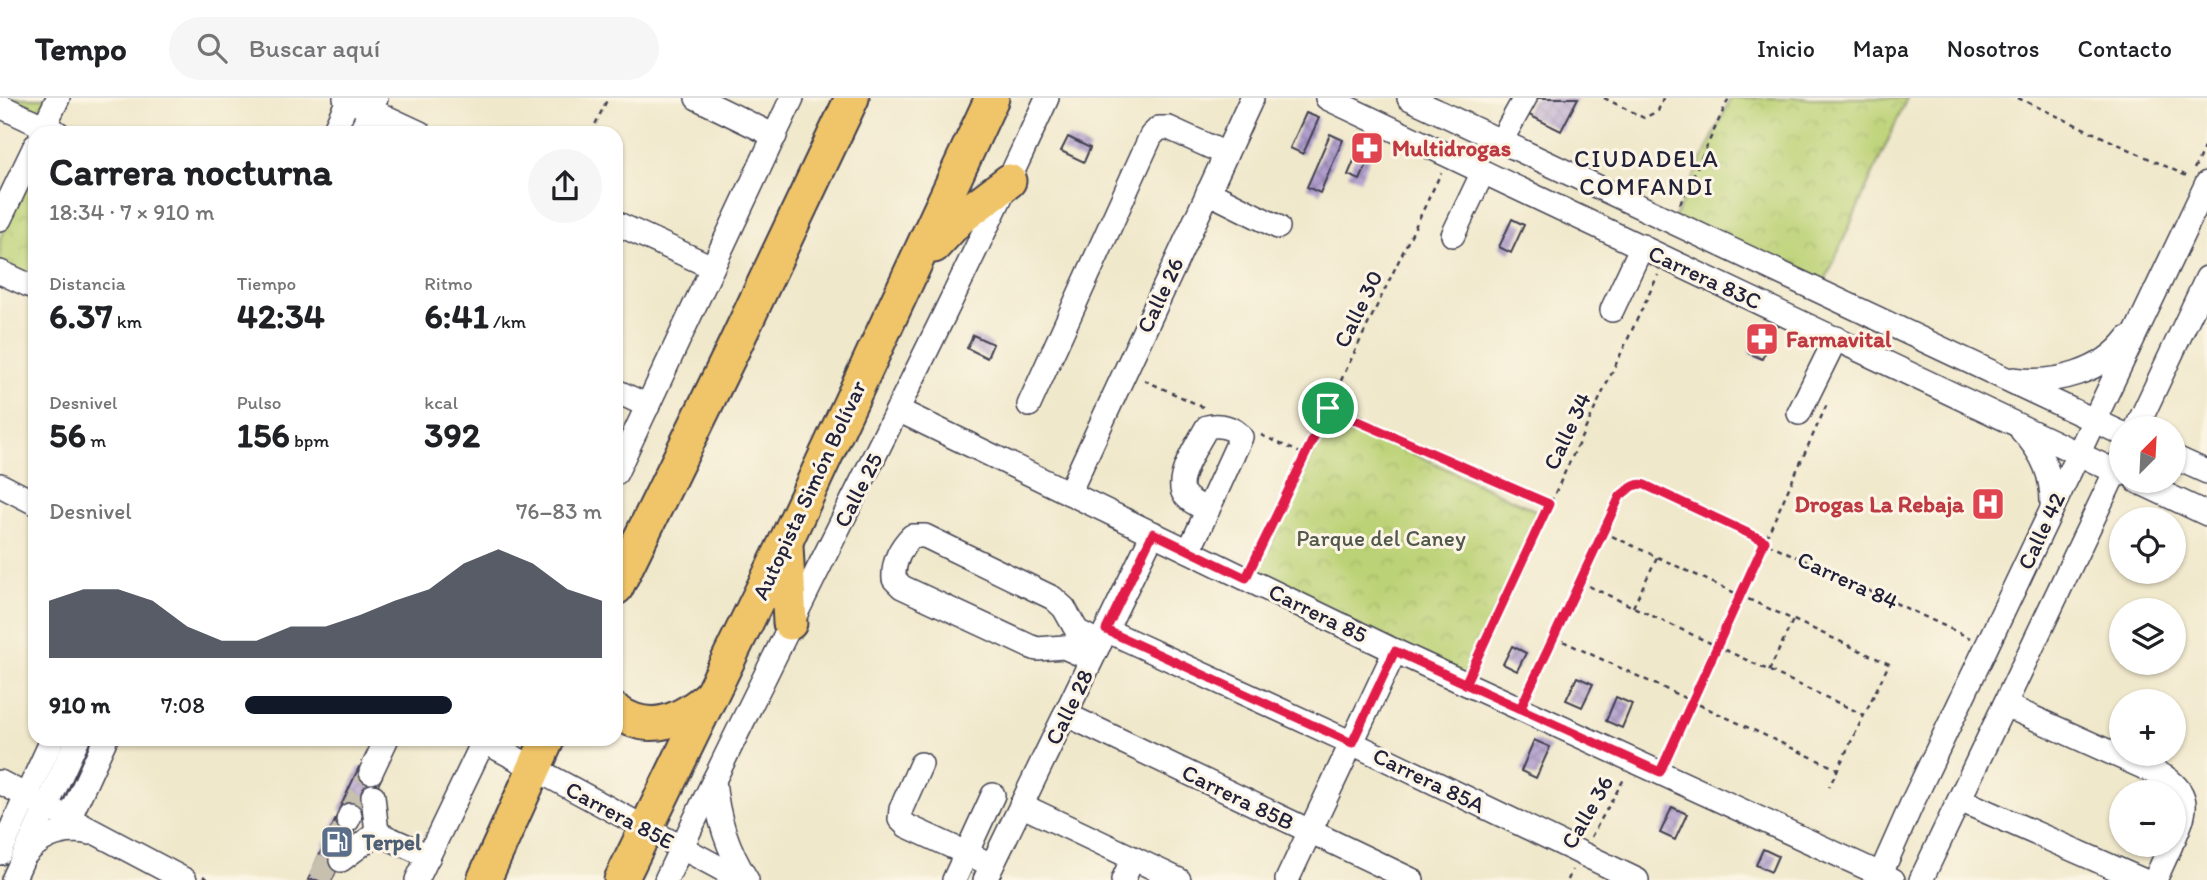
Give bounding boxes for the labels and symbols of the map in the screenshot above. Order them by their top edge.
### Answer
pharmacy icon: Multidrogas [1348,129,1386,167]
place label: Multidrogas [1392,134,1511,162]
district label: CIUDADELA COMFANDI [1574,144,1720,201]
street label: Carrera 83C [1644,239,1766,315]
street label: Calle 26 [1130,253,1190,337]
street label: Calle 30 [1327,266,1389,352]
pharmacy icon: Farmavital [1743,320,1781,358]
place label: Farmavital [1786,325,1892,353]
street label: Autopista Simón Bolívar [746,376,872,604]
pin [1298,378,1358,438]
street label: Calle 34 [1537,388,1597,474]
north arrow [2109,416,2186,494]
street label: Calle 25 [827,448,889,532]
hospital icon: Drogas La Rebaja [1969,485,2007,523]
street label: Calle 42 [2011,488,2071,574]
place label: Drogas La Rebaja [1794,490,1965,518]
park label: Parque del Caney [1296,524,1466,552]
street label: Carrera 84 [1793,544,1903,616]
street label: Carrera 85 [1264,577,1372,649]
street label: Calle 28 [1039,665,1099,749]
street label: Carrera 85A [1368,741,1490,819]
street label: Carrera 85B [1177,758,1299,836]
street label: Calle 36 [1555,770,1619,854]
street label: Carrera 85E [561,775,679,855]
fuel station icon: Terpel [318,823,356,861]
place label: Terpel [361,828,422,856]

